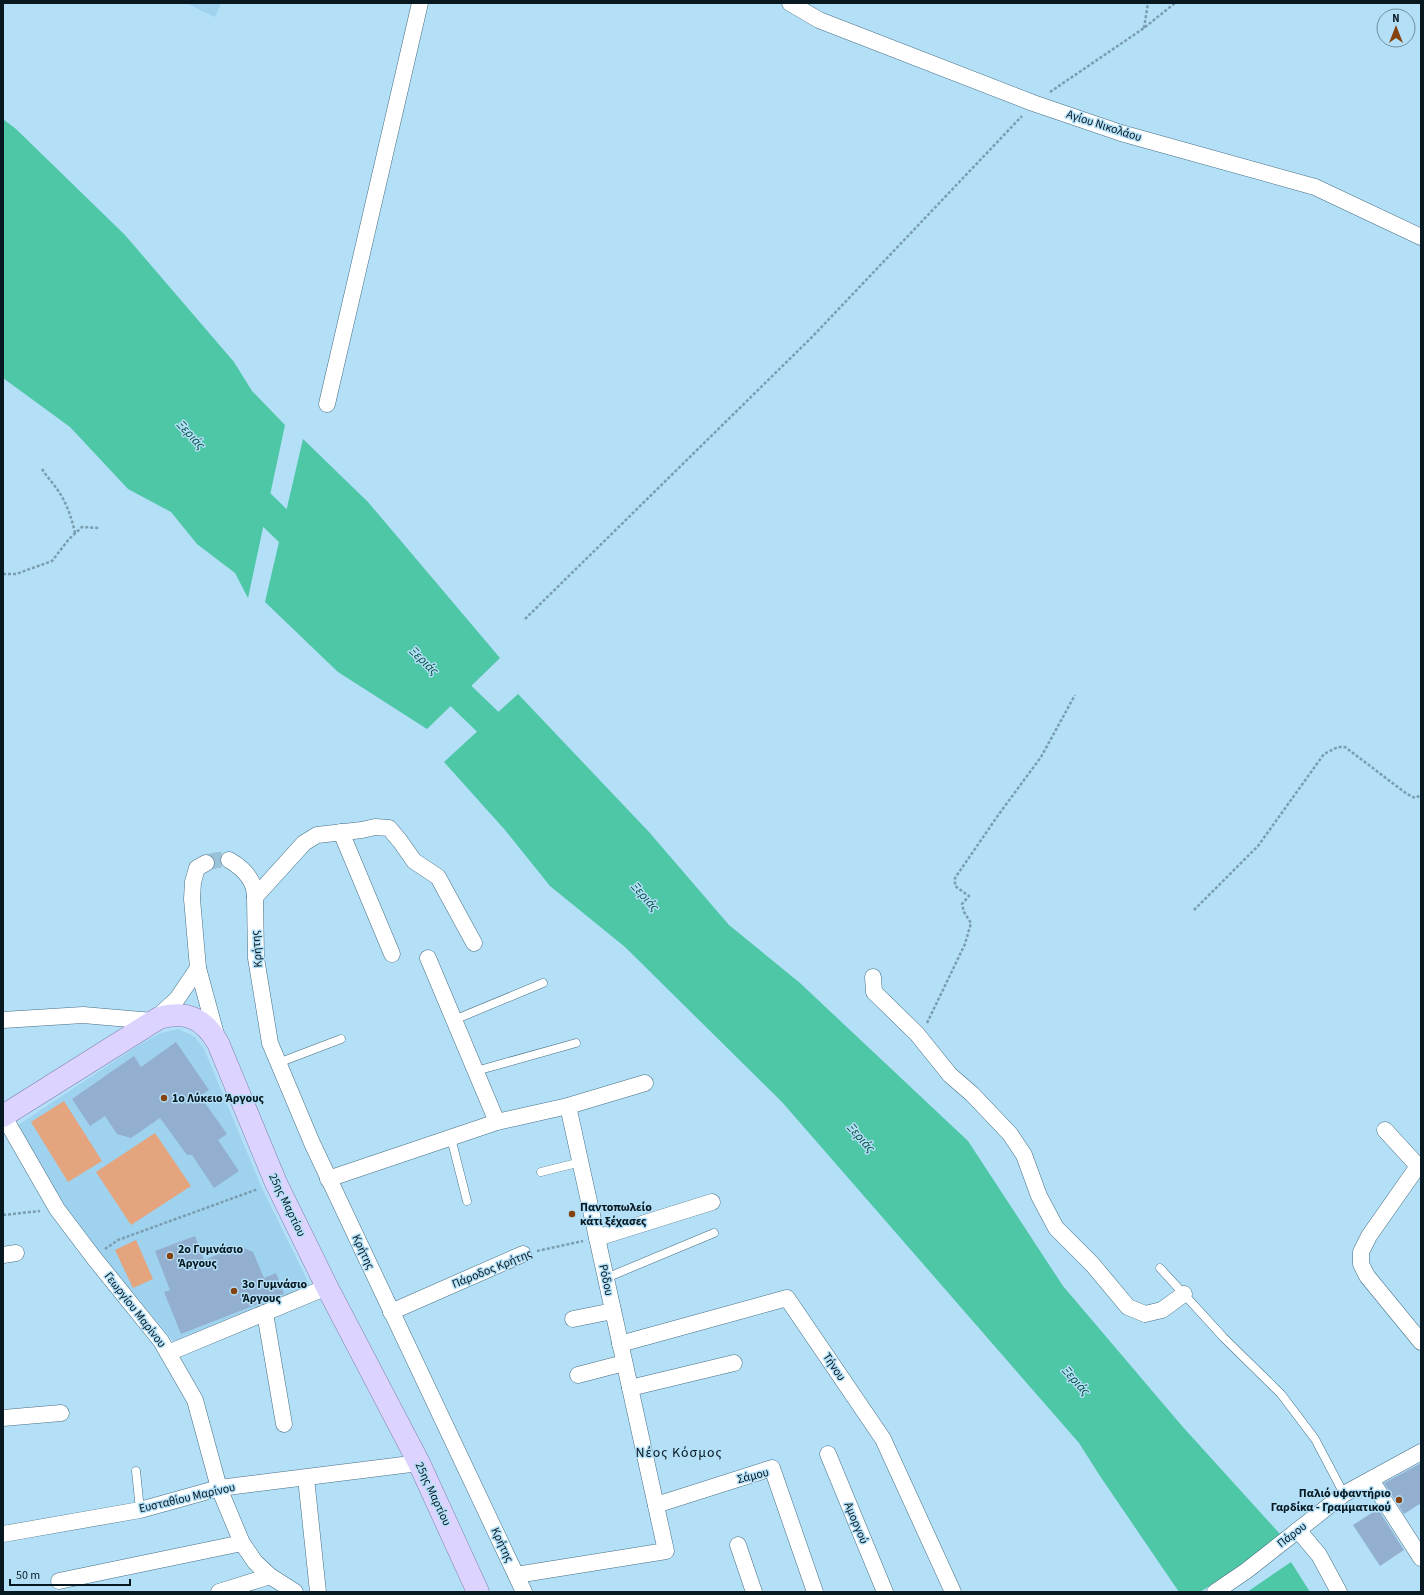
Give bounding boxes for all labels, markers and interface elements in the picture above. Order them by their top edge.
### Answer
north arrow [1376,8,1416,48]
text: N [1392,11,1400,26]
street label: Αγίου Νικολάου [1064,106,1144,146]
water label: Ξεριάς [172,416,210,454]
water label: Ξεριάς [405,642,443,680]
water label: Ξεριάς [626,877,664,916]
street label: Κρήτης [247,930,267,968]
place label: 1ο Λύκειο Άργους [172,1090,265,1107]
marker: 1ο Λύκειο Άργους [159,1093,169,1103]
water label: Ξεριάς [842,1118,880,1157]
street label: 25ης Μαρτίου [264,1170,310,1240]
place label: Παντοπωλείο κάτι ξέχασες [580,1199,652,1230]
marker: Παντοπωλείο κάτι ξέχασες [567,1209,577,1219]
street label: Κρήτης [347,1232,379,1272]
place label: 2ο Γυμνάσιο Άργους [178,1241,243,1272]
street label: Πάροδος Κρήτης [449,1245,535,1293]
marker: 2ο Γυμνάσιο Άργους [165,1251,175,1261]
street label: Ρόδου [594,1263,618,1297]
street label: Γεωργίου Μαρίνου [100,1269,170,1351]
place label: 3ο Γυμνάσιο Άργους [242,1276,307,1307]
marker: 3ο Γυμνάσιο Άργους [229,1286,239,1296]
street label: Τήνου [818,1350,850,1384]
water label: Ξεριάς [1057,1361,1095,1400]
district label: Νέος Κόσμος [636,1443,722,1463]
street label: 25ης Μαρτίου [411,1459,455,1529]
street label: Σάμου [735,1464,771,1488]
street label: Ευσταθίου Μαρίνου [137,1479,237,1517]
place label: Παλιό υφαντήριο Γαρδίκα - Γραμματικού [1271,1485,1391,1516]
marker: Παλιό υφαντήριο Γαρδίκα - Γραμματικού [1394,1495,1404,1505]
street label: Αμοργού [840,1499,872,1547]
street label: Πάρου [1274,1518,1310,1552]
street label: Κρήτης [486,1525,518,1565]
scale bar [10,1561,130,1587]
text: 50 m [16,1567,40,1584]

